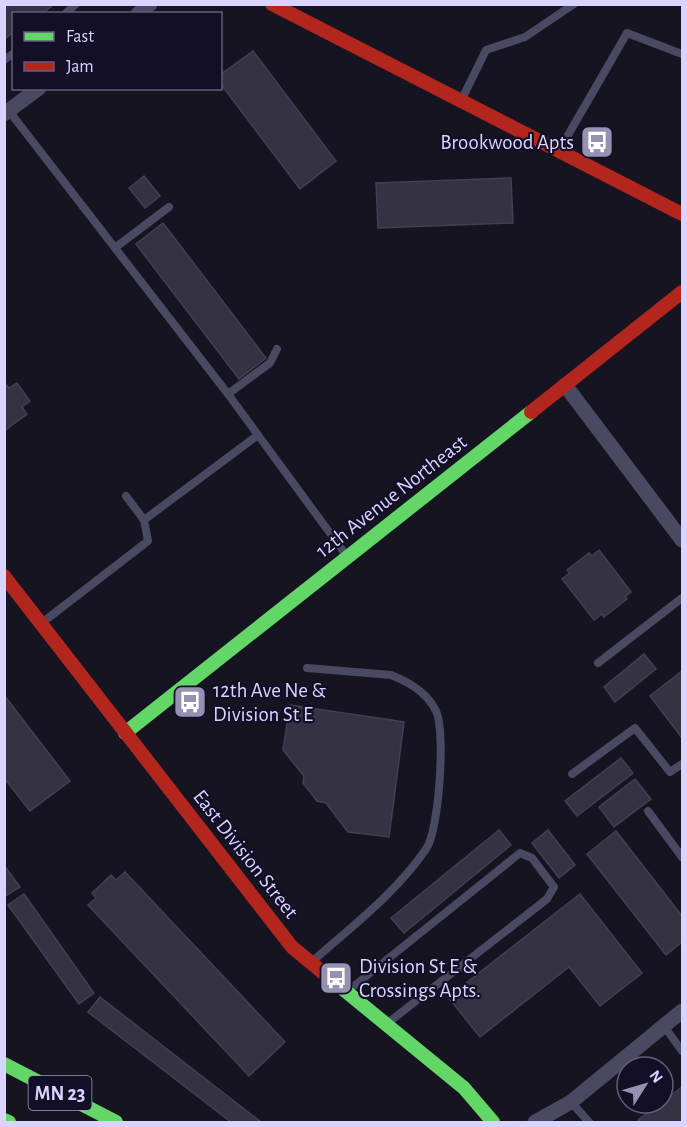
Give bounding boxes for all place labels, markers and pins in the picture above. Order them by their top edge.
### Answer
bus stop icon: Brookwood Apts [579,124,615,160]
place label: Brookwood Apts [440,132,574,153]
place label: 12th Ave Ne & Division St E [213,680,326,725]
bus stop icon: 12th Ave Ne & Division St E [172,684,208,720]
place label: Division St E & Crossings Apts. [359,956,481,1001]
bus stop icon: Division St E & Crossings Apts. [318,960,354,996]

